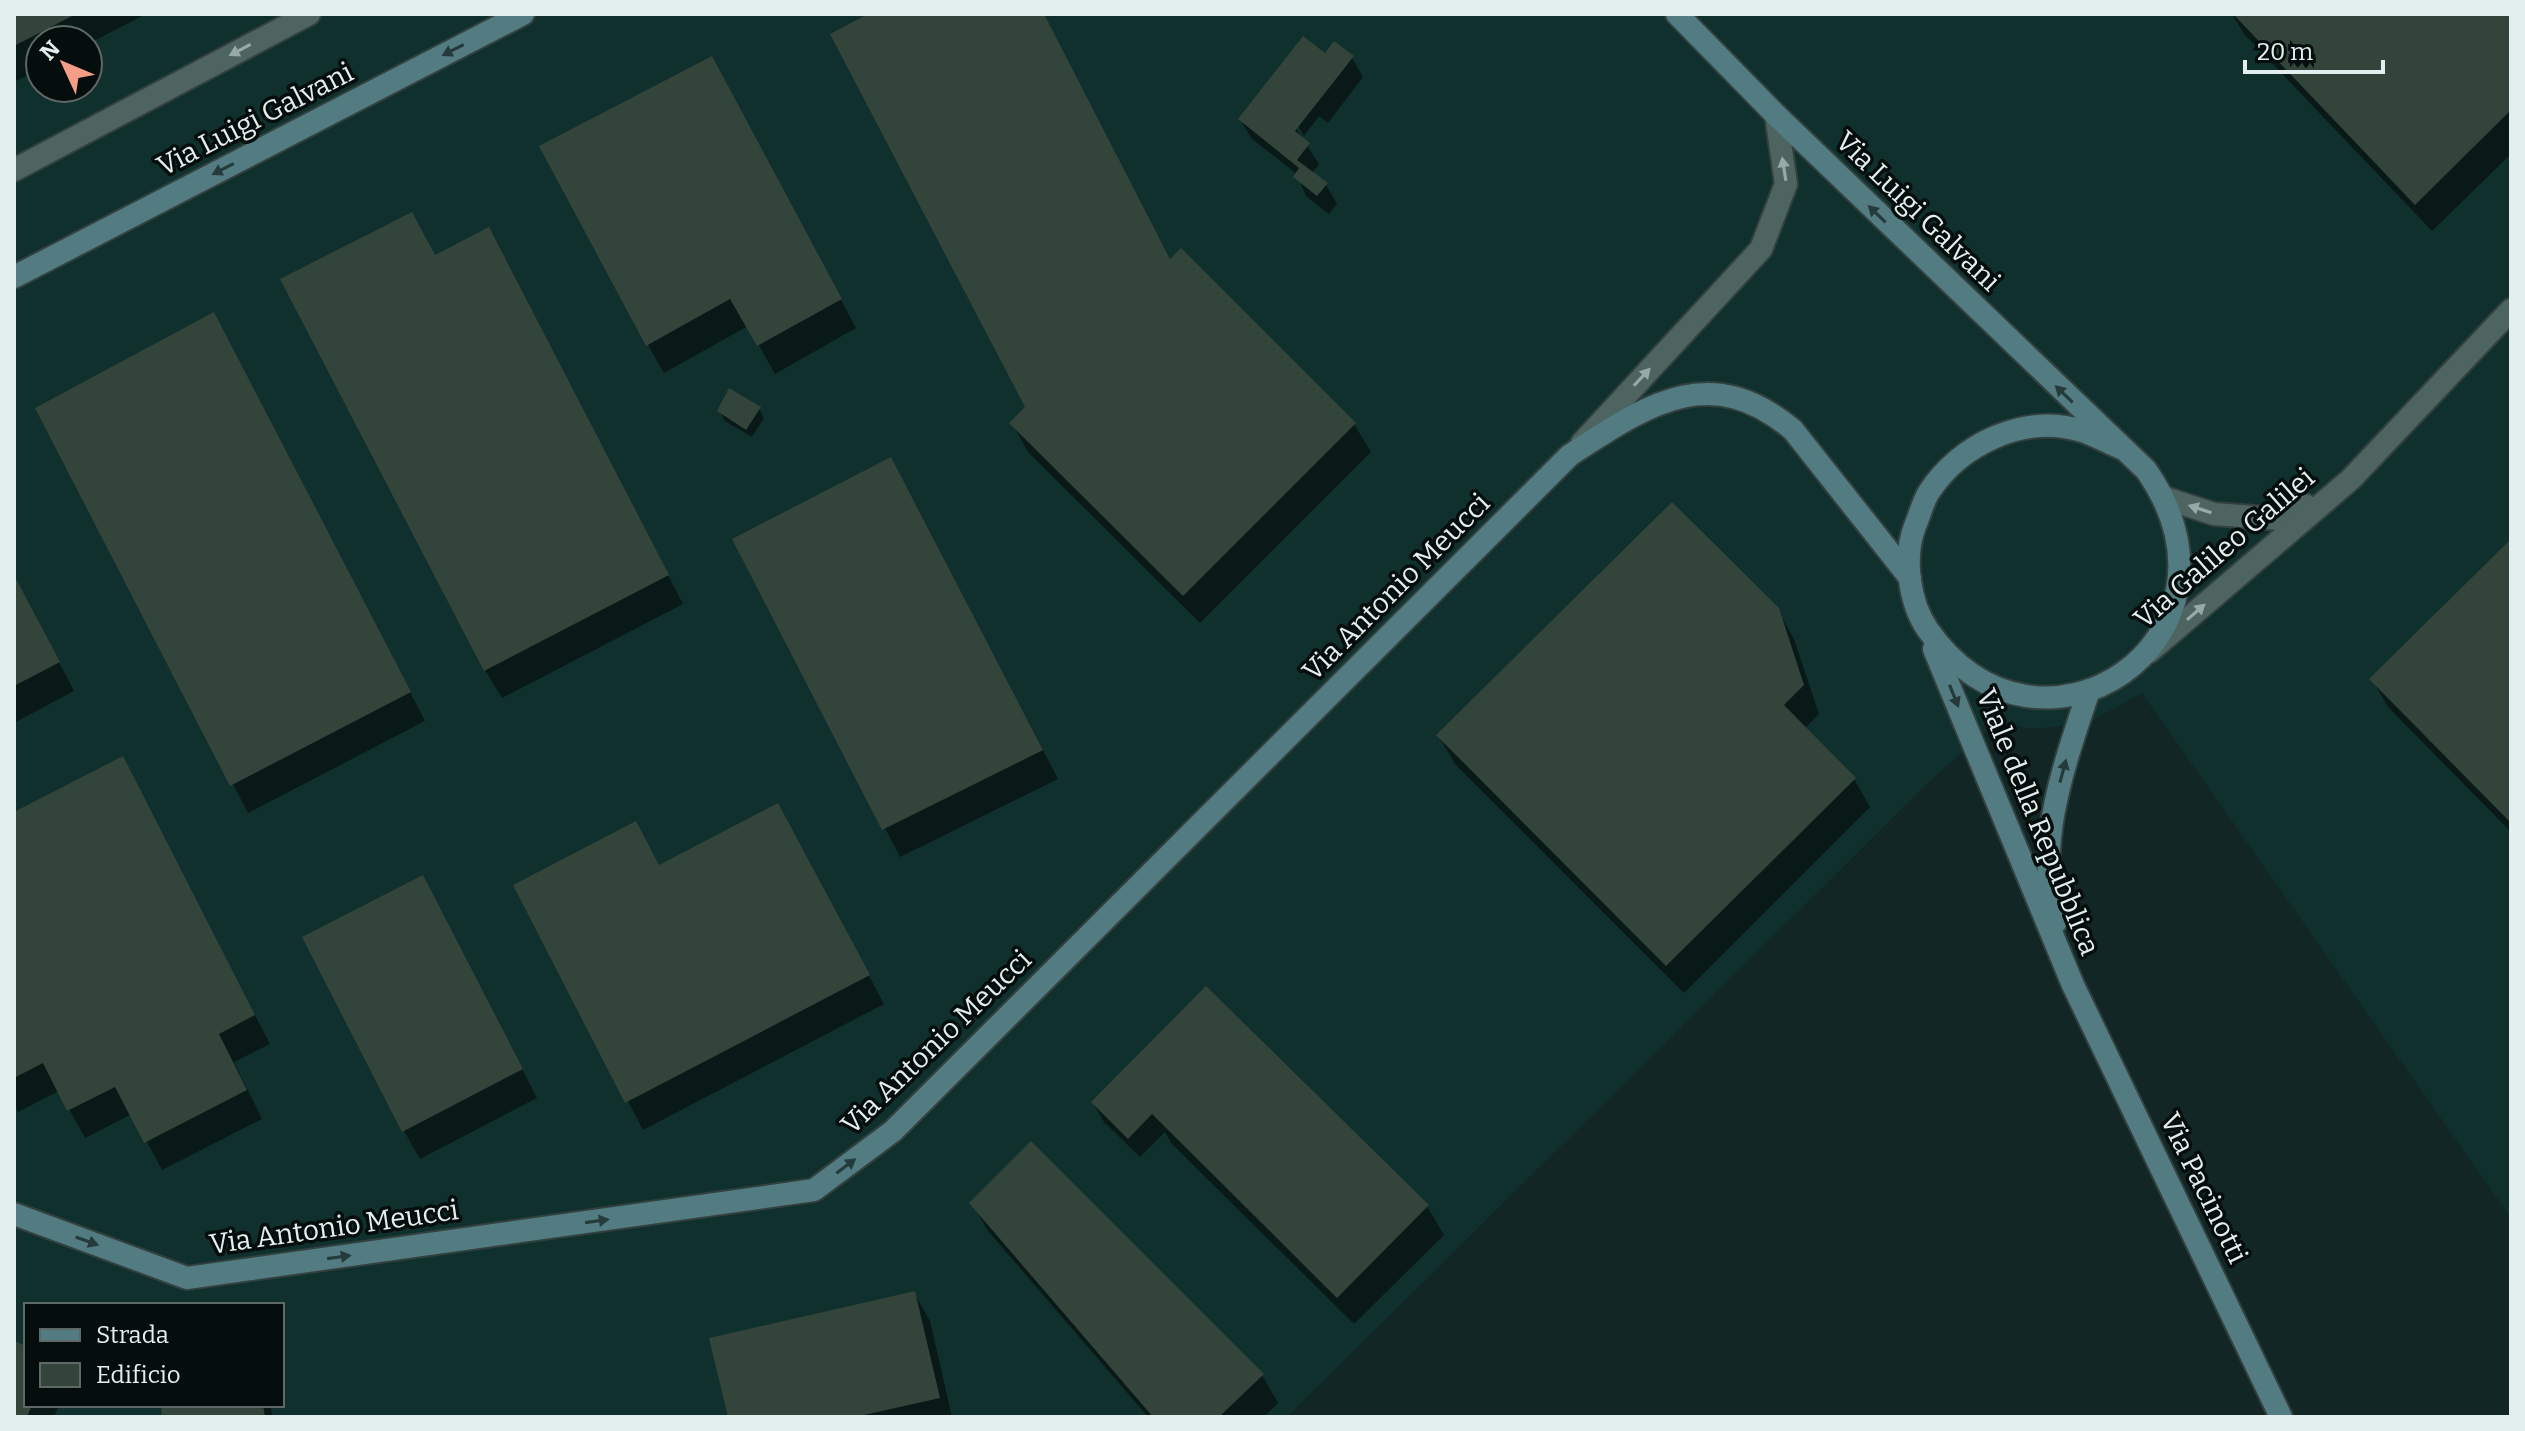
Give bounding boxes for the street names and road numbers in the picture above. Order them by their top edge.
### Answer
street label: Via Luigi Galvani [151,55,359,183]
street label: Via Luigi Galvani [1829,124,2007,298]
street label: Via Galileo Galilei [2127,461,2321,635]
street label: Via Antonio Meucci [1296,487,1496,687]
street label: Viale della Repubblica [1969,684,2107,960]
street label: Via Antonio Meucci [834,943,1038,1141]
street label: Via Pacinotti [2153,1107,2255,1269]
street label: Via Antonio Meucci [207,1193,461,1261]

